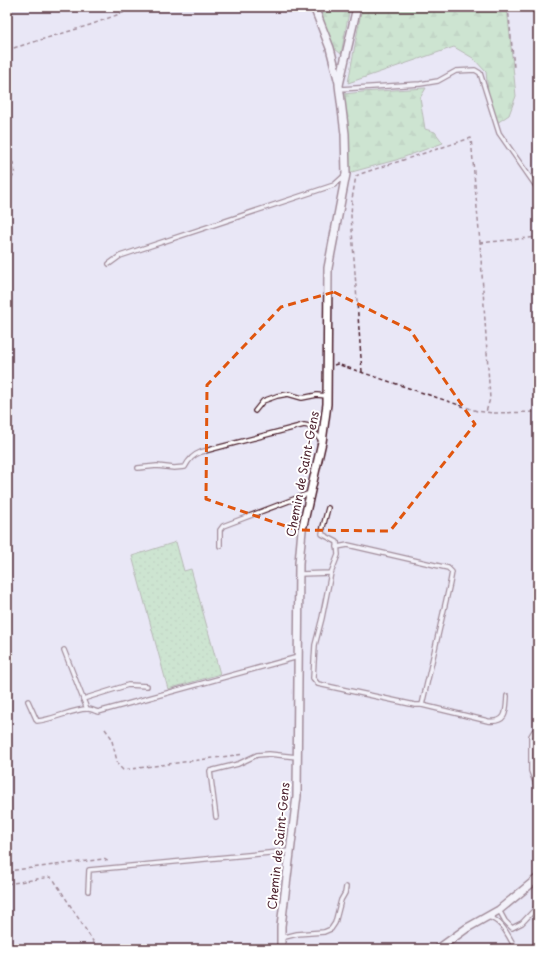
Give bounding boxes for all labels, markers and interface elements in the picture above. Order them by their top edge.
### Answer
street label: Chemin de Saint-Gens [281,409,323,538]
street label: Chemin de Saint-Gens [262,781,294,910]

